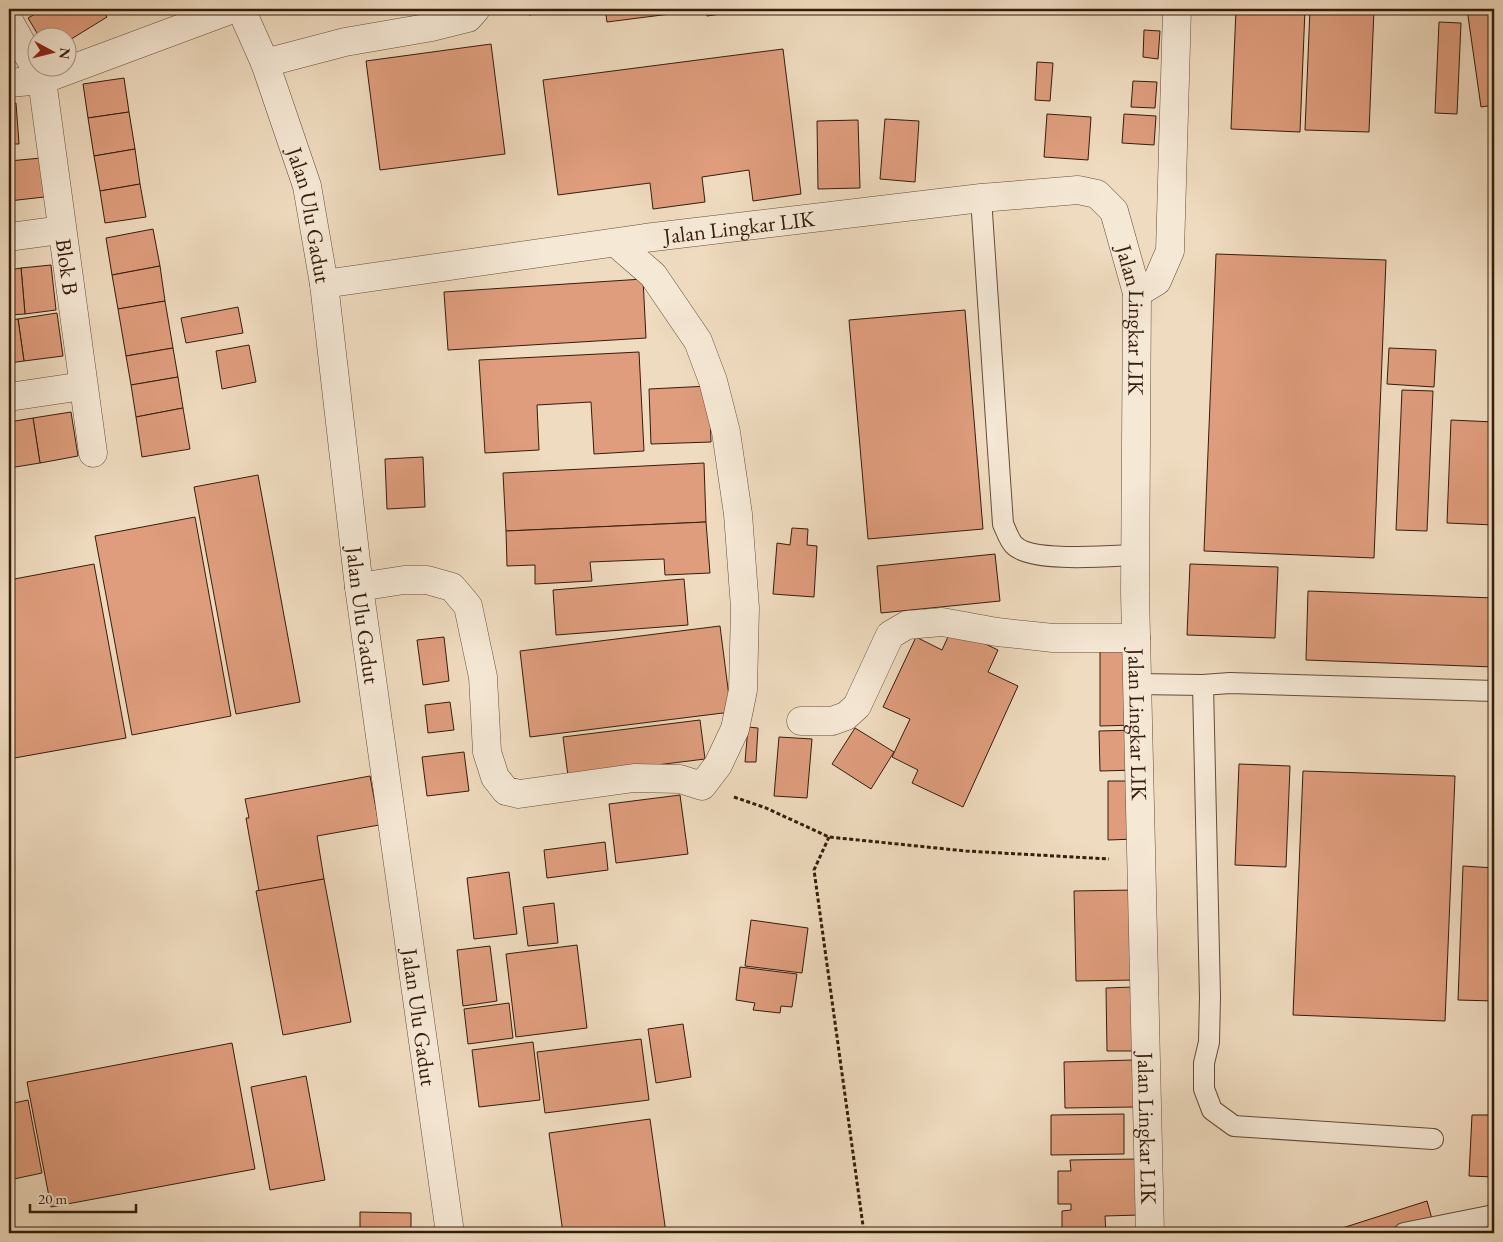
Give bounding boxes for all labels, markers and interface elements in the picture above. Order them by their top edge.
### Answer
north arrow [28,28,78,78]
text: N [55,47,75,61]
street label: Jalan Ulu Gadut [279,141,338,285]
street label: Jalan Lingkar LIK [660,204,817,251]
street label: Blok B [49,237,85,297]
street label: Jalan Lingkar LIK [1109,240,1151,397]
street label: Jalan Ulu Gadut [339,543,386,686]
street label: Jalan Lingkar LIK [1121,646,1154,802]
street label: Jalan Ulu Gadut [395,945,443,1088]
street label: Jalan Lingkar LIK [1131,1050,1163,1206]
scale bar [30,1182,136,1214]
text: 20 m [38,1189,67,1208]

